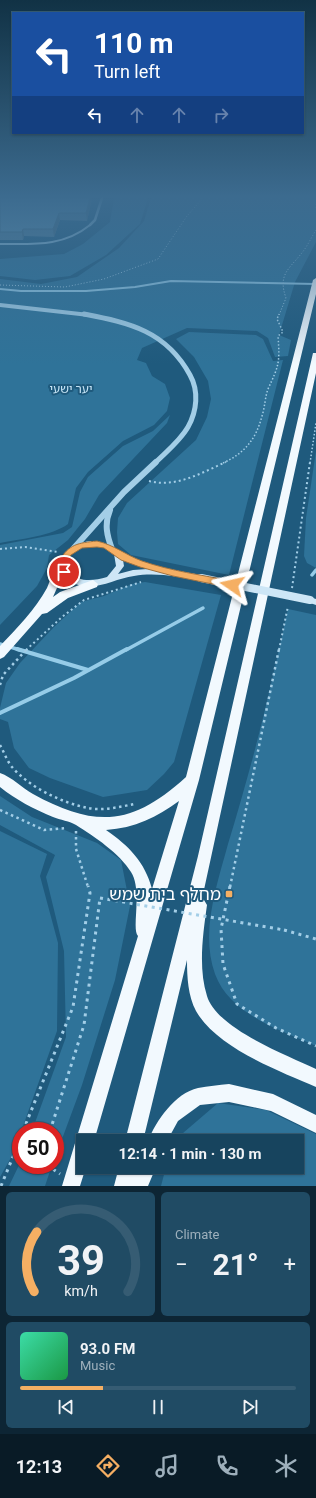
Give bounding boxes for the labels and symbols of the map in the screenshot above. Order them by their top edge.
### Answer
park label: יער ישעי [50,382,92,396]
pin [47,555,81,589]
position arrow [211,564,253,606]
place label: מחלף בית שמש [109,884,221,904]
marker: מחלף בית שמש [224,889,234,899]
speed limit sign: 50 [12,1122,64,1174]

